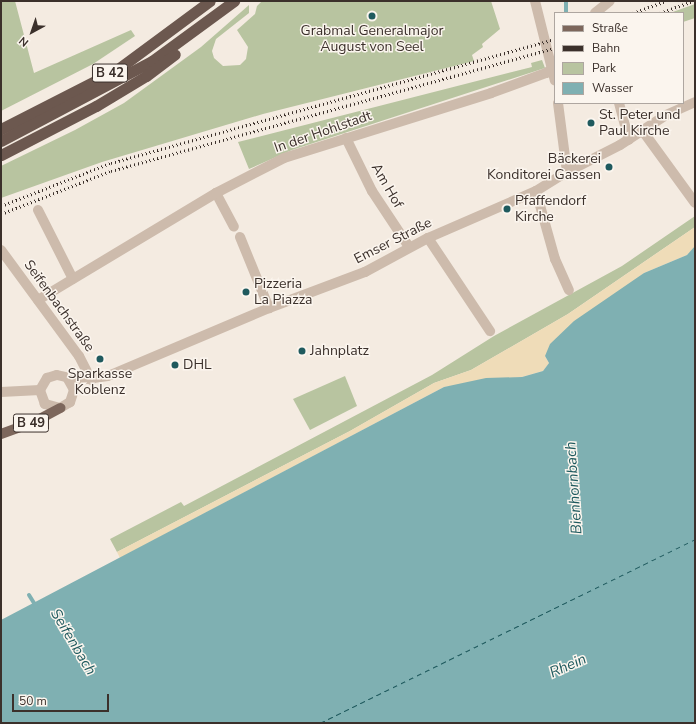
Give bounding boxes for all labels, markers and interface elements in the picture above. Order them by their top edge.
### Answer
marker: Grabmal Generalmajor August von Seel [367,11,377,21]
north arrow [12,12,52,52]
legend [554,12,684,104]
text: Straße [592,20,628,36]
place label: Grabmal Generalmajor August von Seel [301,23,443,56]
text: N [16,33,32,50]
text: Bahn [592,40,620,56]
text: Park [592,60,616,76]
road number: B 42 [91,62,129,84]
text: Wasser [592,80,633,96]
street label: In der Hohlstadt [272,107,374,157]
place label: St. Peter und Paul Kirche [599,107,680,140]
marker: St. Peter und Paul Kirche [586,118,596,128]
place label: Bäckerei Konditorei Gassen [487,151,601,184]
street label: Am Hof [368,161,406,211]
marker: Bäckerei Konditorei Gassen [604,162,614,172]
place label: Pfaffendorf Kirche [515,193,586,226]
marker: Pfaffendorf Kirche [502,204,512,214]
street label: Emser Straße [351,214,435,268]
street label: Seifenbachstraße [20,257,98,355]
place label: Pizzeria La Piazza [254,276,312,308]
marker: Pizzeria La Piazza [241,287,251,297]
place label: Jahnplatz [310,343,369,359]
marker: Jahnplatz [297,346,307,356]
marker: Sparkasse Koblenz [95,354,105,364]
place label: DHL [183,357,212,373]
marker: DHL [170,360,180,370]
place label: Sparkasse Koblenz [68,366,132,398]
road number: B 49 [12,412,50,434]
water label: Bienhornbach [562,441,586,535]
water label: Seifenbach [46,606,100,678]
water label: Rhein [547,650,589,682]
scale bar [14,686,111,712]
text: 50 m [19,693,47,709]

